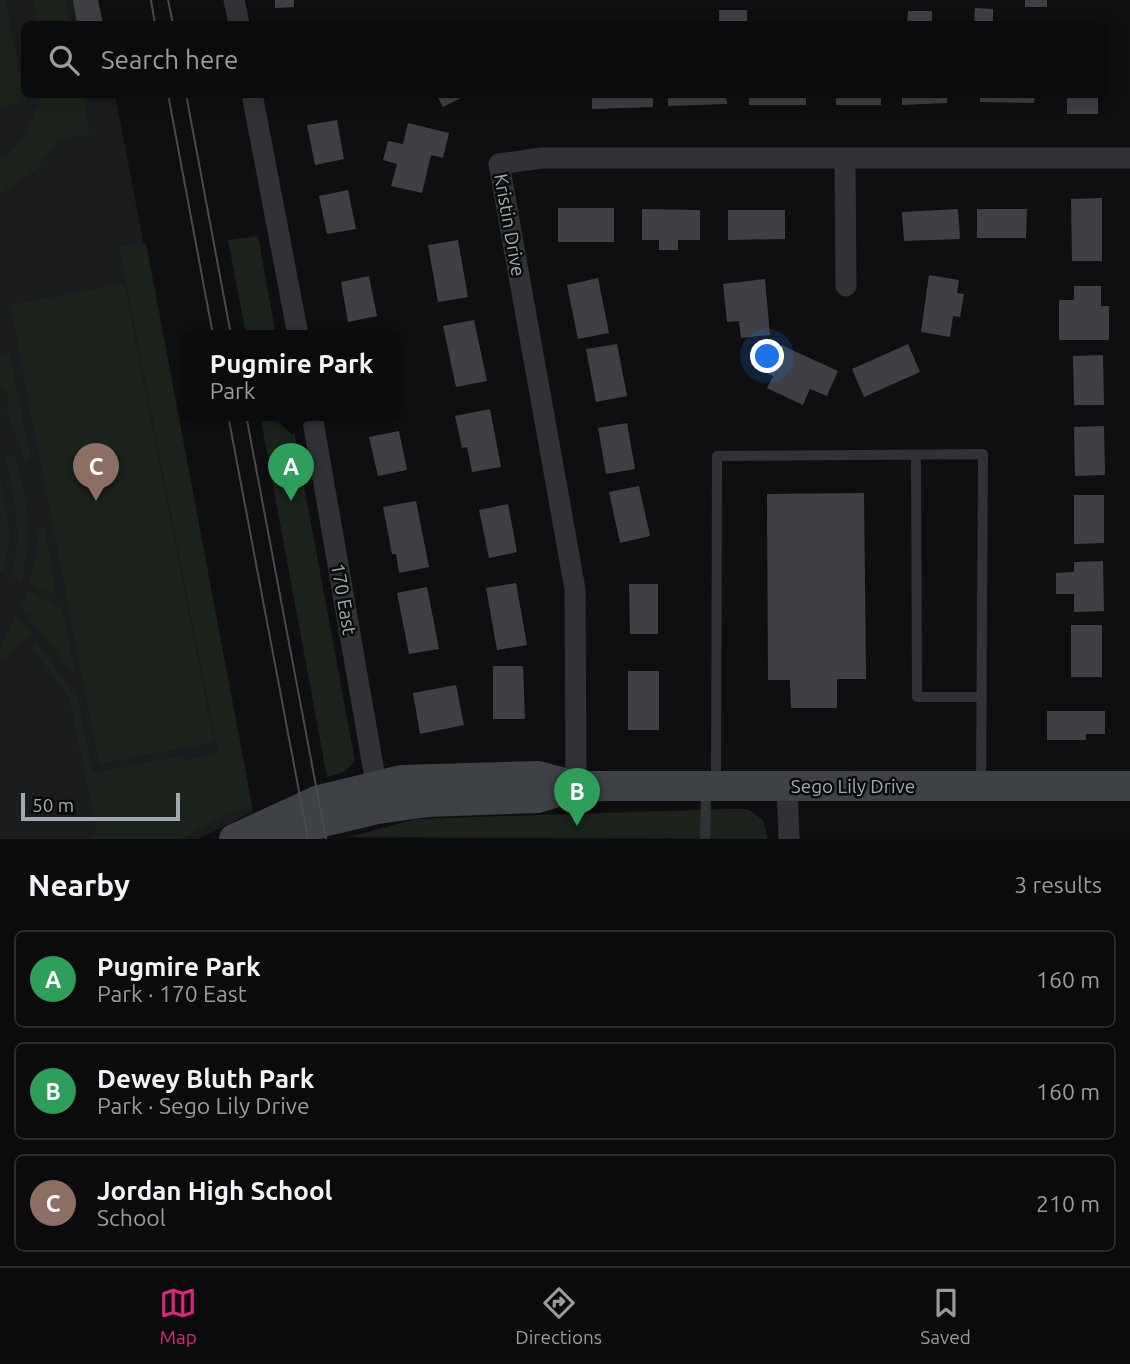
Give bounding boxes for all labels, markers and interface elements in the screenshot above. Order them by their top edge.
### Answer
search box [21,21,1109,98]
icon: search [45,41,83,79]
text: Search here [101,45,238,74]
street label: Kristin Drive [490,172,530,278]
popup [183,330,400,421]
your location [750,339,784,373]
text: Pugmire Park [210,349,373,378]
text: Park [210,378,255,403]
pin: C [73,443,119,501]
pin: A [268,443,314,501]
street label: 170 East [327,561,361,637]
pin: B [554,768,600,826]
street label: Sego Lily Drive [791,775,915,797]
scale bar [21,790,180,822]
text: 50 m [32,794,74,816]
text: Nearby [28,868,130,902]
text: 3 results [1014,872,1102,897]
text: Pugmire Park [97,952,261,981]
text: A [45,967,61,992]
text: 160 m [1036,967,1100,992]
text: Park · 170 East [97,981,247,1006]
text: Dewey Bluth Park [97,1064,314,1093]
text: B [45,1079,61,1104]
text: 160 m [1036,1079,1100,1104]
text: Park · Sego Lily Drive [97,1093,310,1118]
text: Jordan High School [97,1176,332,1205]
text: C [46,1191,60,1216]
text: 210 m [1036,1191,1100,1216]
text: School [97,1205,166,1230]
tab: Map [159,1284,197,1348]
tab: Directions [515,1284,602,1348]
tab: Saved [920,1284,971,1348]

